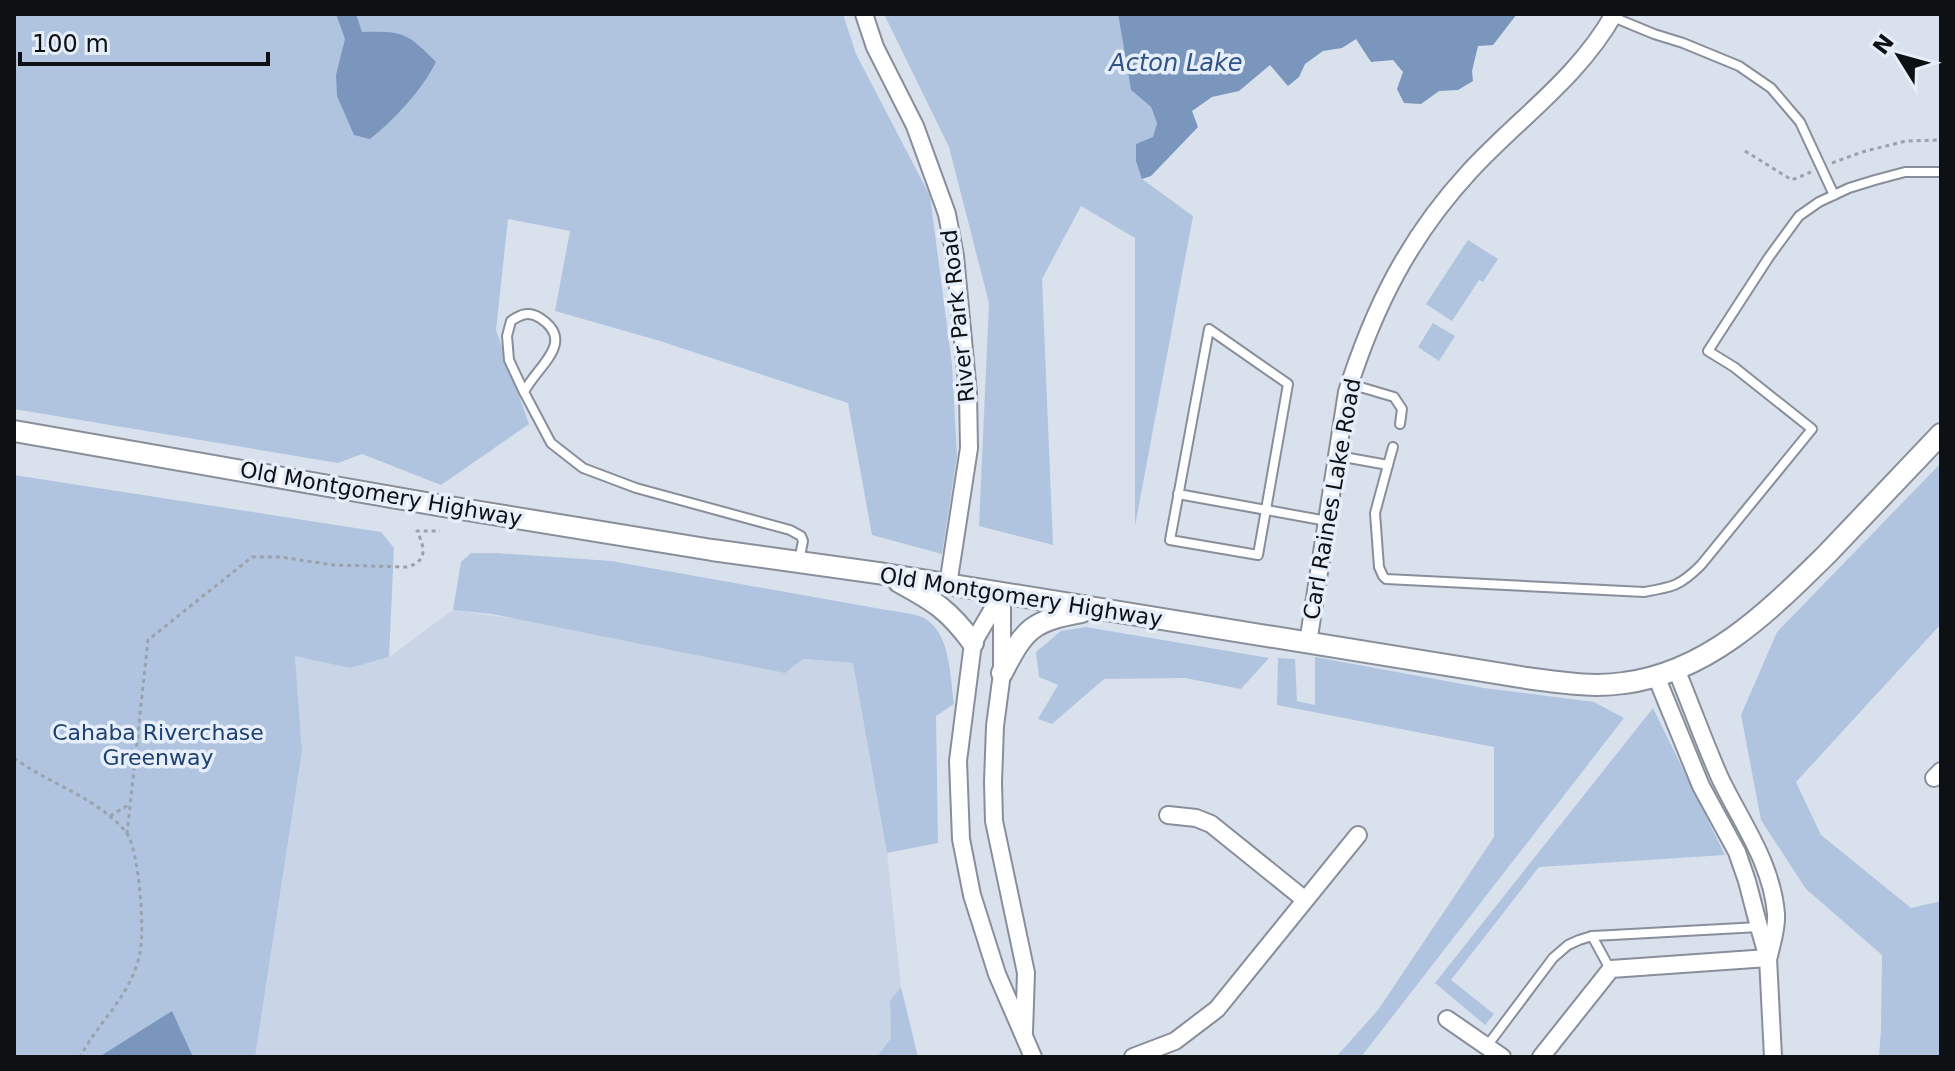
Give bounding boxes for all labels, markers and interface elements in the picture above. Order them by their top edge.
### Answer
scale bar [20,16,268,66]
north arrow [1859,16,1939,96]
text: N [1868,29,1899,59]
text: 100 m [32,30,109,58]
water label: Acton Lake [1107,49,1243,77]
street label: River Park Road [936,228,980,404]
street label: Carl Raines Lake Road [1298,376,1366,622]
street label: Old Montgomery Highway [238,457,524,531]
street label: Old Montgomery Highway [878,562,1164,632]
park label: Cahaba Riverchase Greenway [52,720,264,770]

